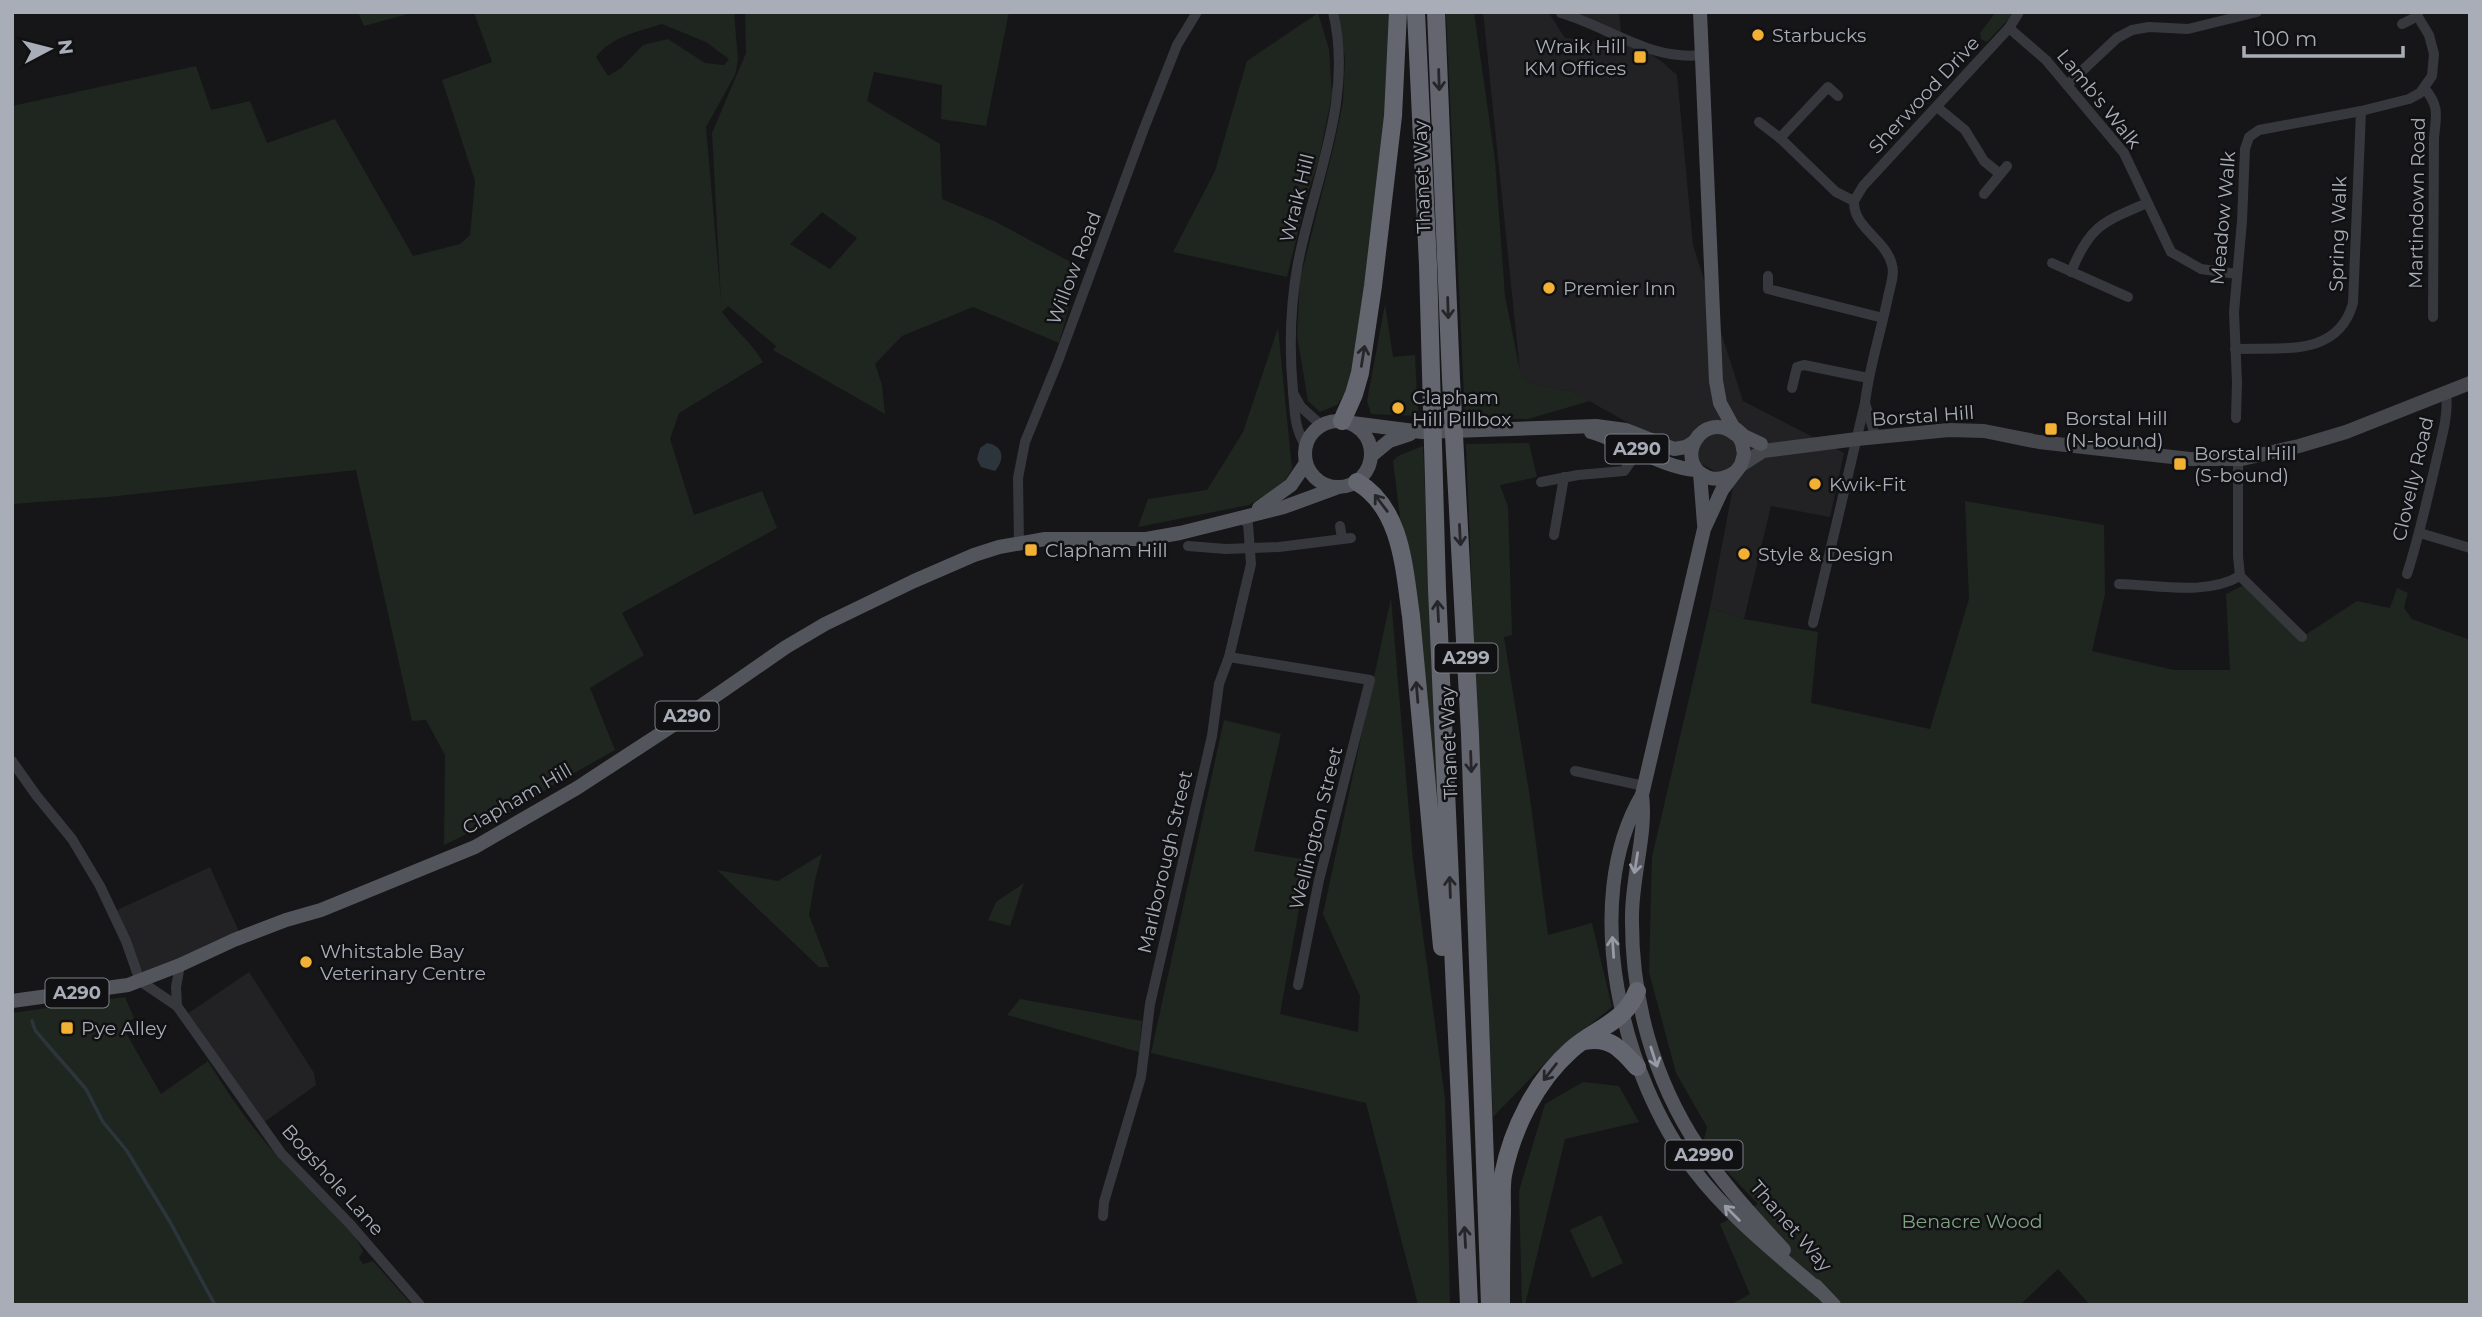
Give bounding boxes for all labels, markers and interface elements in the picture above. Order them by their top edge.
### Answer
north arrow [14,14,84,84]
scale bar [2244,14,2403,58]
place label: Starbucks [1772,24,1866,47]
text: 100 m [2254,26,2317,51]
marker: Starbucks [1750,27,1766,43]
street label: Sherwood Drive [1864,32,1984,158]
place label: Wraik Hill KM Offices [1524,35,1626,80]
text: N [53,38,78,56]
street label: Lamb's Walk [2052,45,2146,154]
marker: Wraik Hill KM Offices [1632,49,1648,65]
one-way arrow [1432,69,1445,92]
street label: Martindown Road [2404,117,2430,289]
street label: Thanet Way [1409,119,1435,234]
street label: Meadow Walk [2206,149,2240,286]
street label: Wraik Hill [1275,151,1319,245]
street label: Spring Walk [2324,175,2352,292]
street label: Willow Road [1042,208,1106,328]
place label: Premier Inn [1563,277,1676,300]
marker: Premier Inn [1541,280,1557,296]
one-way arrow [1442,296,1455,319]
one-way arrow [1356,345,1369,368]
place label: Clapham Hill Pillbox [1412,386,1511,431]
marker: Clapham Hill Pillbox [1390,400,1406,416]
street label: Borstal Hill [1871,401,1975,431]
place label: Borstal Hill (N-bound) [2065,407,2168,452]
street label: Clovelly Road [2388,415,2438,543]
marker: Borstal Hill (N-bound) [2043,421,2059,437]
road number: A290 [1606,434,1668,463]
place label: Borstal Hill (S-bound) [2194,442,2297,487]
marker: Borstal Hill (S-bound) [2172,456,2188,472]
place label: Kwik-Fit [1829,473,1907,496]
marker: Kwik-Fit [1807,476,1823,492]
one-way arrow [1374,495,1389,513]
one-way arrow [1453,523,1466,546]
place label: Clapham Hill [1045,539,1168,562]
marker: Clapham Hill [1023,542,1039,558]
place label: Style & Design [1758,543,1894,566]
marker: Style & Design [1736,546,1752,562]
one-way arrow [1431,599,1444,622]
road number: A299 [1434,644,1498,672]
one-way arrow [1410,681,1423,703]
street label: Thanet Way [1436,685,1462,800]
road number: A290 [656,702,718,730]
street label: Wellington Street [1285,744,1347,912]
one-way arrow [1464,750,1478,773]
street label: Clapham Hill [458,758,576,840]
street label: Marlborough Street [1133,768,1197,956]
one-way arrow [1629,851,1642,873]
one-way arrow [1443,876,1456,899]
one-way arrow [1607,936,1620,959]
place label: Whitstable Bay Veterinary Centre [320,940,486,985]
marker: Whitstable Bay Veterinary Centre [298,954,314,970]
road number: A290 [46,978,108,1008]
place label: Pye Alley [81,1017,167,1040]
marker: Pye Alley [59,1020,75,1036]
one-way arrow [1648,1046,1661,1068]
one-way arrow [1543,1062,1558,1081]
street label: Bogshole Lane [277,1120,389,1240]
road number: A2990 [1666,1140,1742,1170]
street label: Thanet Way [1745,1176,1837,1277]
one-way arrow [1724,1205,1741,1222]
park label: Benacre Wood [1901,1210,2043,1233]
one-way arrow [1459,1225,1472,1248]

